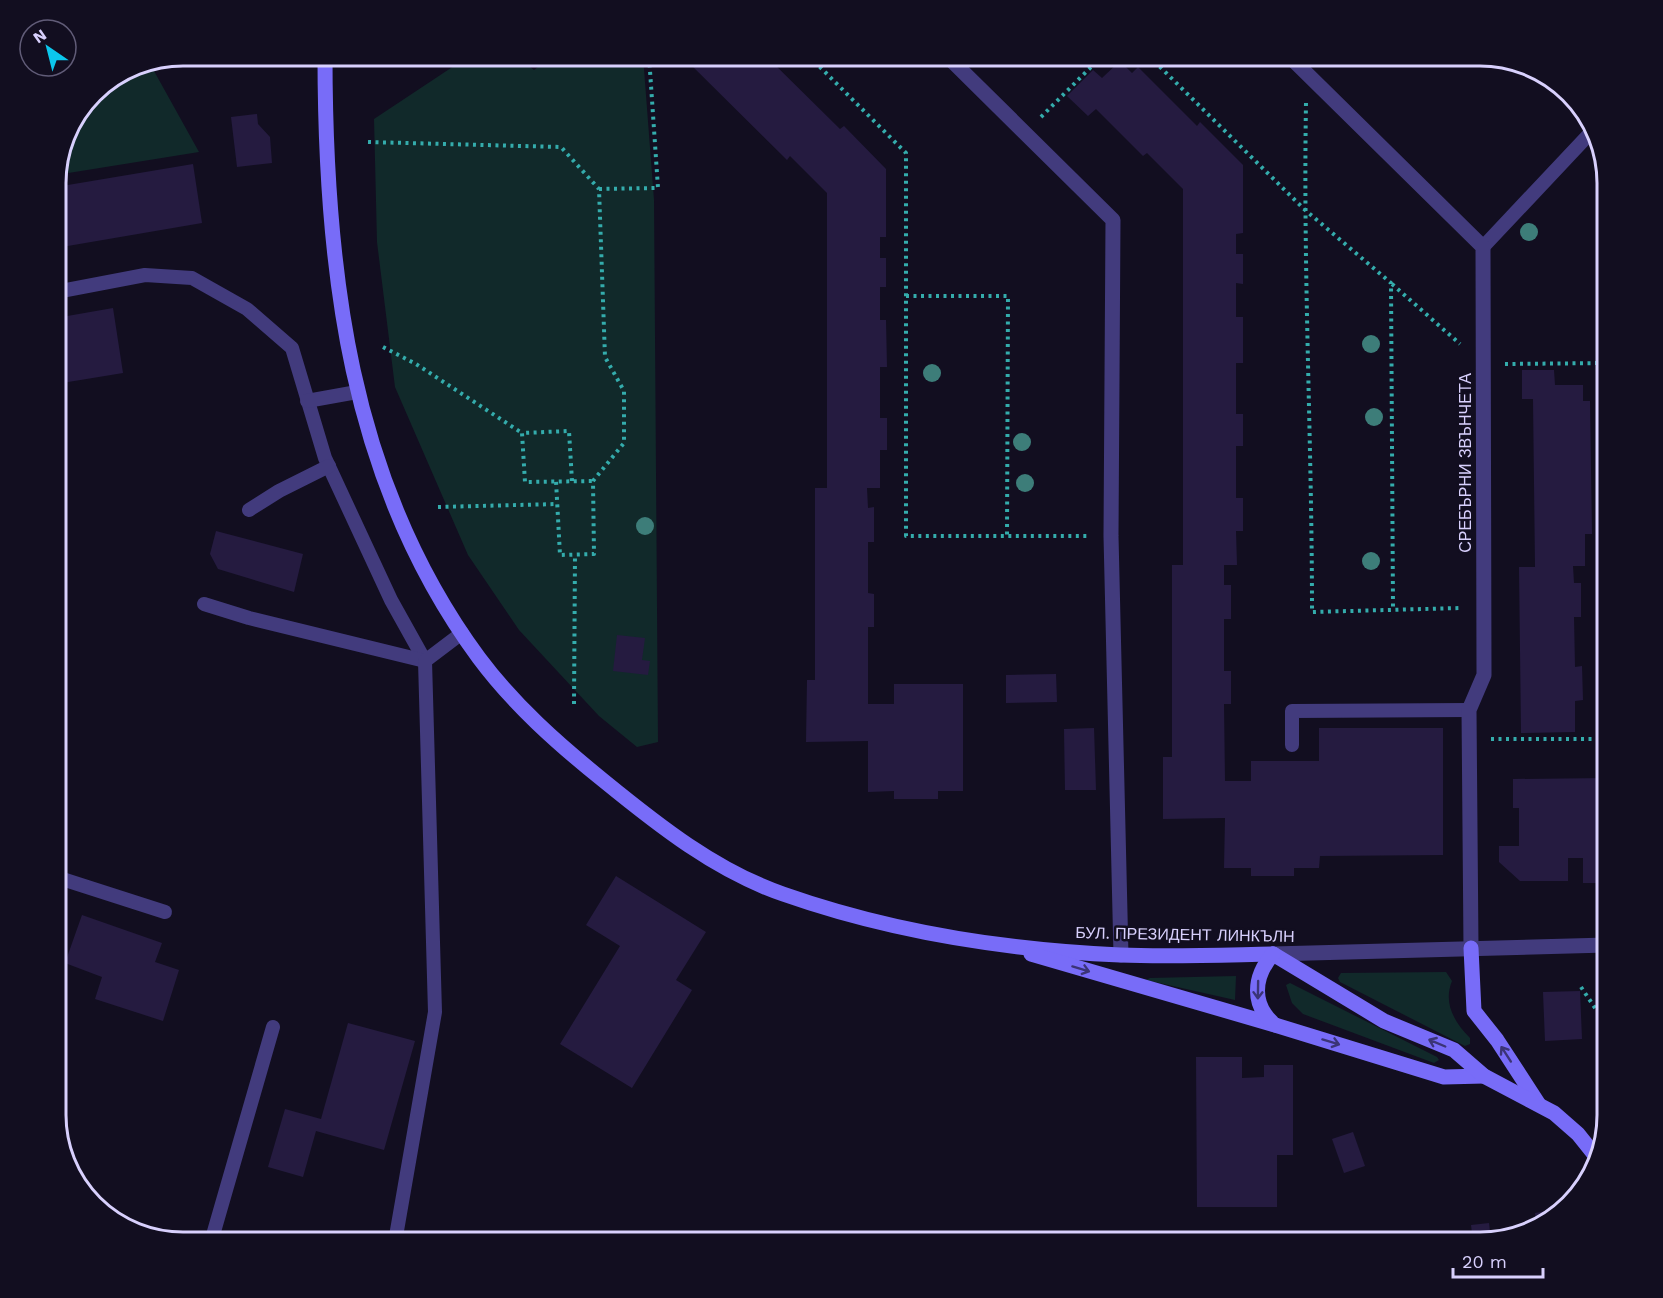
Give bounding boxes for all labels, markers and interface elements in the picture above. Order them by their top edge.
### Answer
north arrow [18,18,78,78]
text: N [29,25,50,47]
street label: СРЕБЪРНИ ЗВЪНЧЕТА [1456,373,1475,553]
street label: БУЛ. ПРЕЗИДЕНТ ЛИНКЪЛН [1075,923,1295,946]
one-way arrow [1071,964,1090,975]
one-way arrow [1253,980,1264,1000]
one-way arrow [1321,1037,1340,1048]
one-way arrow [1428,1037,1447,1048]
one-way arrow [1500,1046,1512,1062]
scale bar [1453,1241,1543,1279]
text: 20 m [1462,1251,1507,1272]

